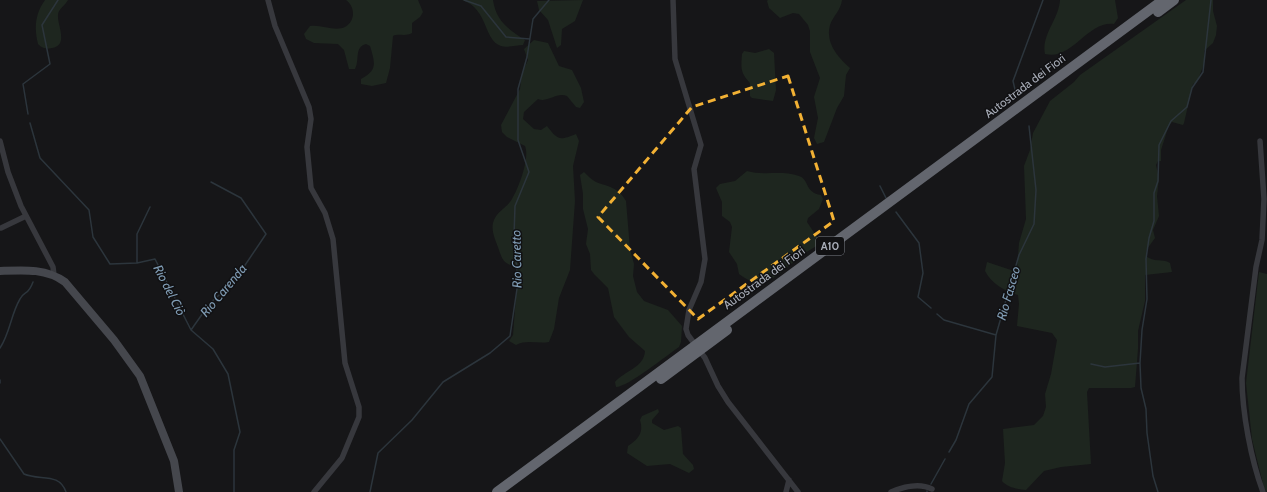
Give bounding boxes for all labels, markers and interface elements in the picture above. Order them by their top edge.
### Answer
street label: Autostrada dei Fiori [981,50,1068,121]
water label: Rio Caretto [507,229,525,288]
road number: A10 [816,237,844,255]
street label: Autostrada dei Fiori [720,243,808,312]
water label: Rio Carenda [196,260,250,320]
water label: Rio del Ciò [150,262,190,318]
water label: Rio Fasceo [993,264,1023,322]

